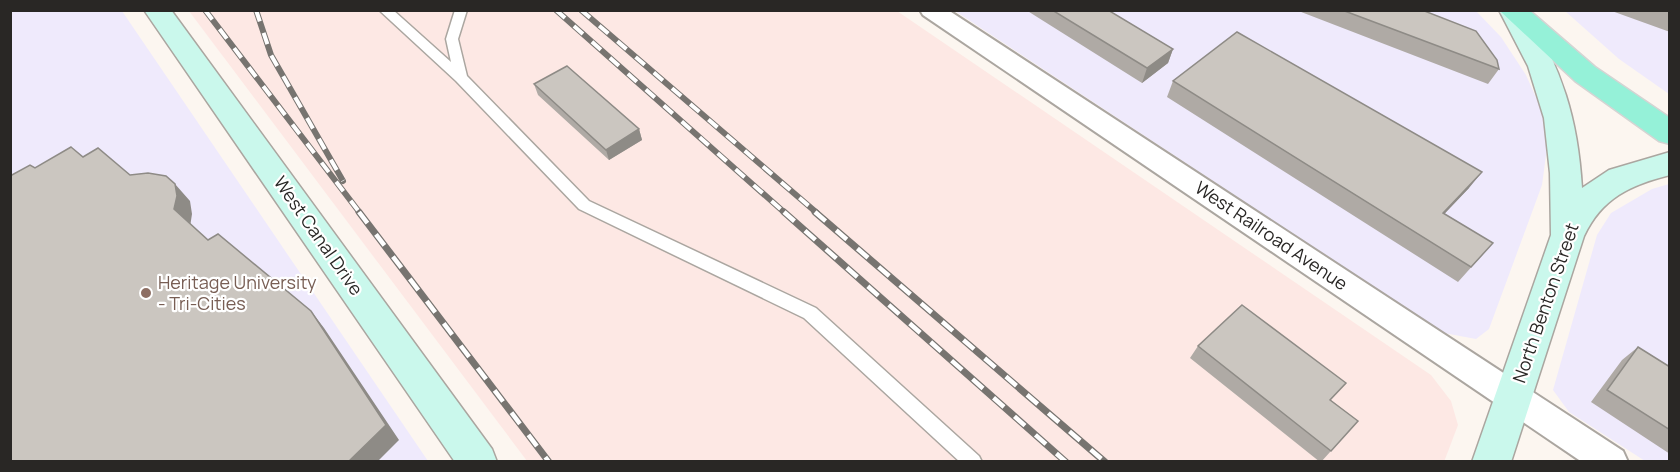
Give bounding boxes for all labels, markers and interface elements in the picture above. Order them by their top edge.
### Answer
street label: West Canal Drive [269,171,369,300]
street label: West Railroad Avenue [1191,175,1353,295]
street label: North Benton Street [1506,220,1584,386]
place label: Heritage University - Tri-Cities [158,270,317,315]
marker: Heritage University - Tri-Cities [139,286,153,300]

